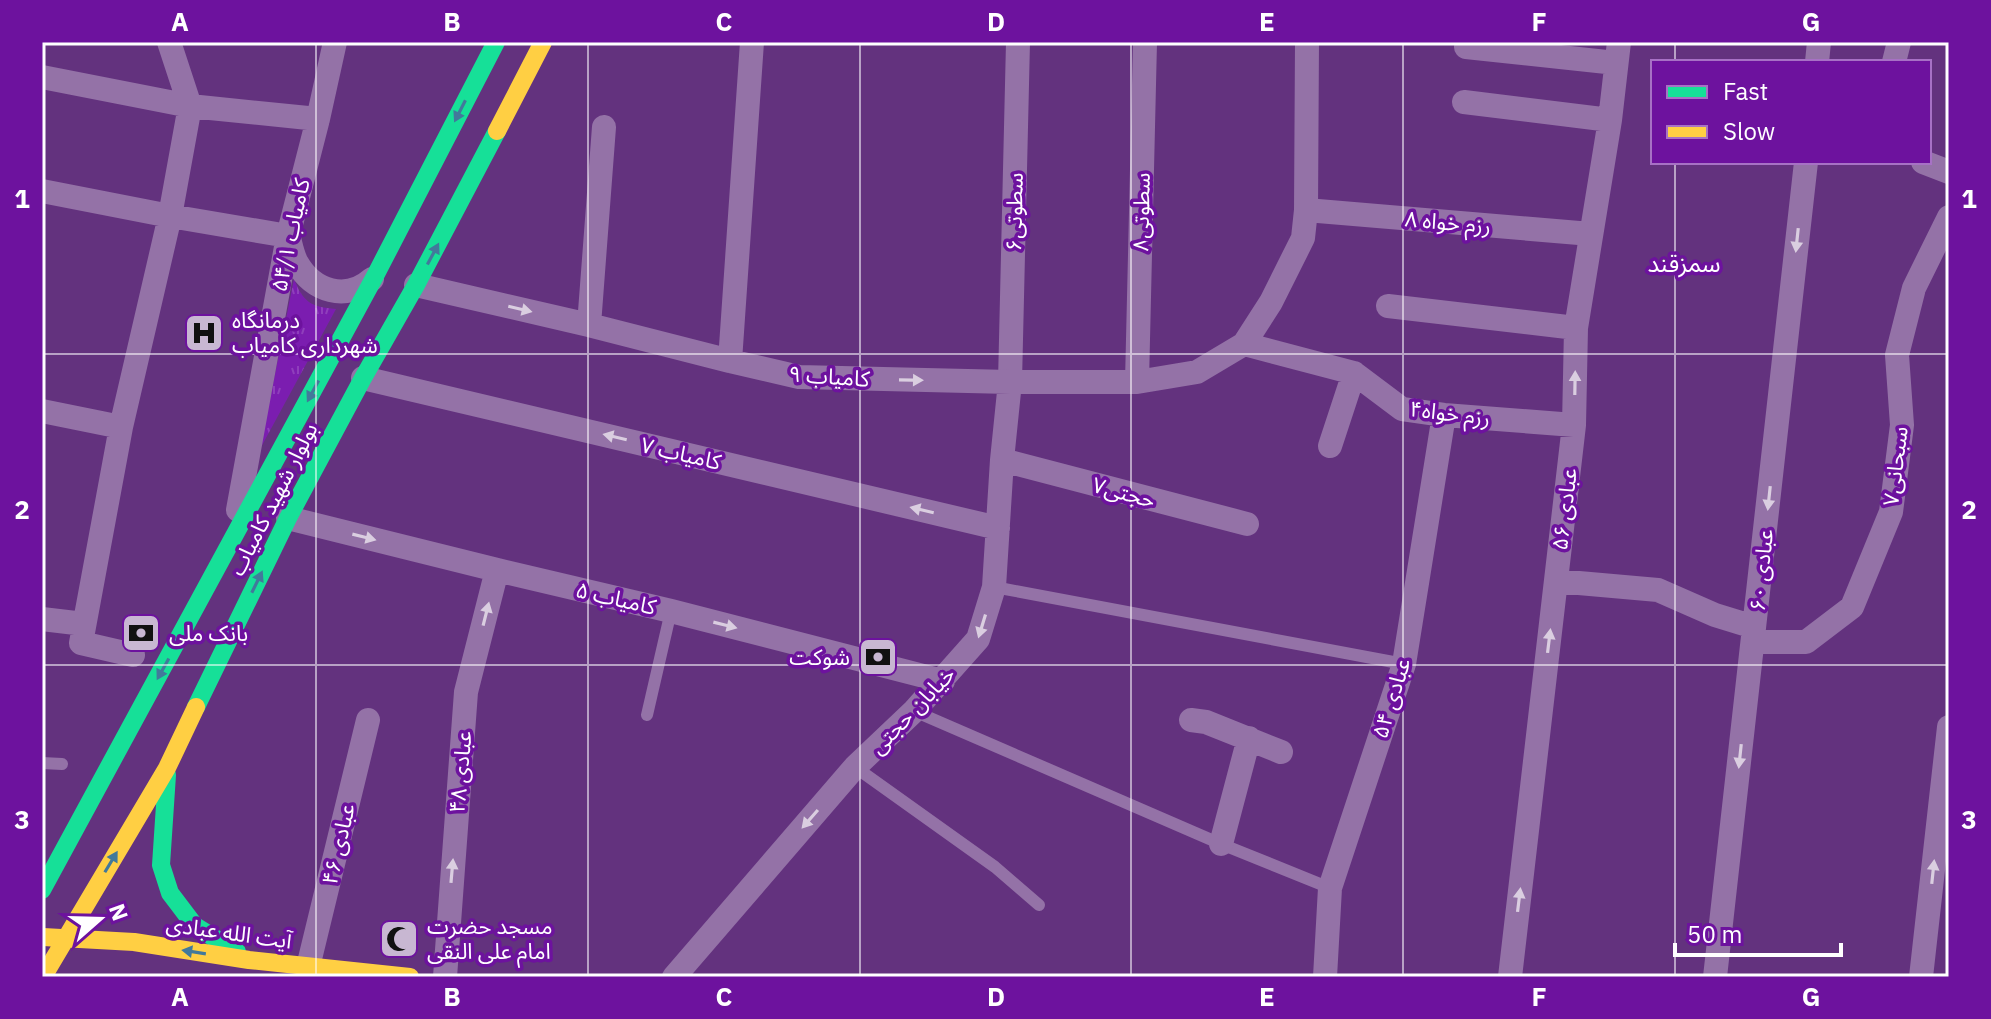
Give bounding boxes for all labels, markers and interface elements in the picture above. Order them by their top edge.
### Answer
text: A [171,4,189,38]
text: B [443,4,461,38]
text: C [716,4,733,38]
text: D [987,4,1005,38]
text: E [1259,4,1275,38]
text: F [1531,4,1547,38]
text: G [1802,4,1820,38]
legend [1651,60,1931,164]
text: Fast [1723,75,1768,107]
one-way arrow [453,100,466,123]
text: Slow [1723,115,1775,147]
street label: سطوتی۶ [998,172,1029,252]
street label: سطوتی۸ [1125,172,1156,252]
street label: کامیاب ۵۴/۱ [263,175,316,294]
text: 1 [14,181,30,215]
text: 1 [1961,181,1977,215]
street label: رزم خواه ۸ [1403,203,1492,243]
one-way arrow [1791,227,1804,252]
one-way arrow [425,243,439,265]
district label: سمزقند [1647,247,1721,279]
one-way arrow [507,303,532,315]
place label: درمانگاه شهرداری کامیاب [232,305,378,359]
hospital icon: درمانگاه شهرداری کامیاب [183,312,225,354]
street label: کامیاب ۹ [787,358,872,393]
one-way arrow [1569,370,1581,395]
one-way arrow [899,373,924,386]
one-way arrow [306,380,320,402]
street label: رزم خواه۴ [1408,393,1492,435]
street label: بولوار شهید کامیاب [222,417,324,580]
street label: سبحانی۷ [1875,425,1914,507]
street label: کامیاب ۷ [638,429,725,476]
one-way arrow [602,431,627,443]
street label: عبادی ۵۶ [1544,466,1583,552]
street label: حجتی۷ [1089,469,1159,514]
one-way arrow [1762,486,1775,511]
text: 2 [14,492,30,526]
text: 2 [1961,492,1977,526]
one-way arrow [910,503,935,516]
street label: عبادی ۶۰ [1742,527,1779,613]
one-way arrow [352,531,377,543]
one-way arrow [250,570,264,594]
street label: کامیاب ۵ [573,574,660,621]
one-way arrow [480,602,493,627]
bank icon: بانک ملی [120,612,162,654]
one-way arrow [975,614,988,638]
place label: بانک ملی [169,618,248,647]
one-way arrow [713,619,738,631]
one-way arrow [1542,628,1555,653]
bank icon: شوكت [857,636,899,678]
place label: شوكت [789,642,850,671]
street label: عبادی ۵۴ [1365,654,1416,742]
one-way arrow [157,658,170,681]
street label: خیابان حجتی [862,659,961,760]
street label: عبادی ۴۸ [441,730,478,814]
one-way arrow [1733,744,1746,769]
street label: عبادی ۴۶ [314,800,361,887]
text: 3 [14,802,30,836]
text: 3 [1961,802,1977,836]
one-way arrow [802,809,820,829]
one-way arrow [104,851,118,873]
one-way arrow [446,858,459,883]
one-way arrow [1926,859,1939,884]
north arrow [60,879,140,959]
one-way arrow [1513,887,1526,912]
text: N [103,900,136,924]
scale bar [1675,907,1841,957]
street label: آیت الله عبادی [164,908,295,955]
place label: مسجد حضرت امام علی النقی [427,911,553,968]
mosque icon: مسجد حضرت امام علی النقی [378,918,420,960]
text: 50 m [1687,918,1742,950]
one-way arrow [181,945,206,957]
text: A [171,979,189,1013]
text: B [443,979,461,1013]
text: C [716,979,733,1013]
text: D [987,979,1005,1013]
text: E [1259,979,1275,1013]
text: F [1531,979,1547,1013]
text: G [1802,979,1820,1013]

